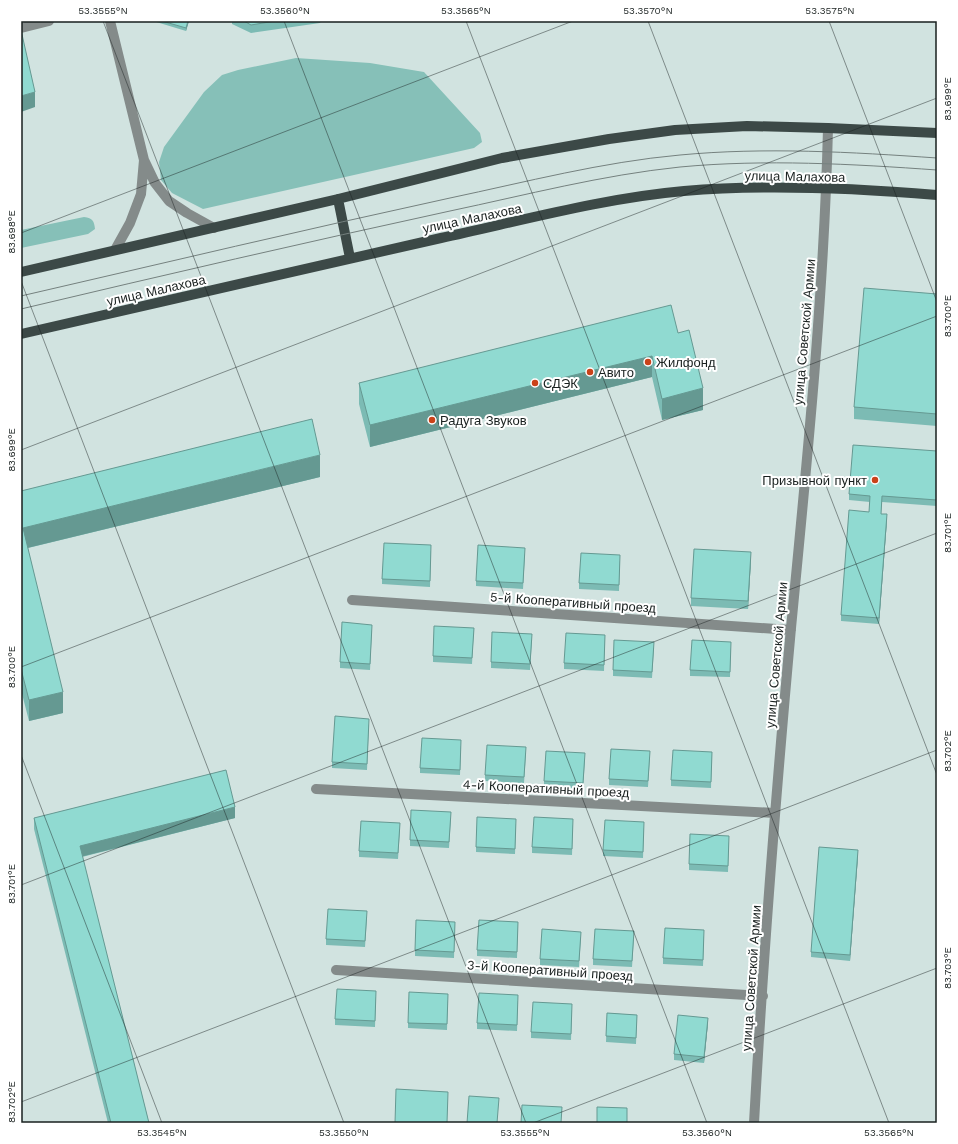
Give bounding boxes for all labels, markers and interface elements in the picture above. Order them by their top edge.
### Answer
text: 53.3555°N [78,5,128,16]
text: 53.3560°N [260,5,310,16]
text: 53.3565°N [441,5,491,16]
text: 53.3570°N [623,5,673,16]
text: 53.3575°N [805,5,855,16]
text: 83.699°E [942,77,953,121]
street label: улица Малахова [744,168,846,185]
street label: улица Малахова [421,201,524,236]
text: 83.698°E [6,210,17,254]
street label: улица Советской Армии [791,258,818,406]
street label: улица Малахова [105,272,208,309]
text: 83.700°E [942,295,953,337]
place label: Жилфонд [656,355,716,370]
marker: Жилфонд [643,357,653,367]
place label: Авито [598,365,634,380]
marker: Авито [585,367,595,377]
place label: СДЭК [543,376,578,391]
marker: СДЭК [530,378,540,388]
place label: Радуга Звуков [440,413,527,428]
marker: Радуга Звуков [427,415,437,425]
text: 83.699°E [6,428,17,472]
place label: Призывной пункт [762,473,867,488]
marker: Призывной пункт [870,475,880,485]
text: 83.701°E [942,513,953,553]
street label: улица Советской Армии [763,581,790,729]
street label: 5-й Кооперативный проезд [489,589,657,616]
text: 83.700°E [6,646,17,688]
text: 83.702°E [942,730,953,772]
street label: 4-й Кооперативный проезд [462,777,630,800]
text: 83.701°E [6,864,17,904]
street label: улица Советской Армии [739,904,764,1052]
text: 83.703°E [942,947,953,989]
street label: 3-й Кооперативный проезд [466,957,634,984]
text: 83.702°E [6,1081,17,1123]
text: 53.3545°N [137,1127,187,1138]
text: 53.3550°N [319,1127,369,1138]
text: 53.3555°N [500,1127,550,1138]
text: 53.3560°N [682,1127,732,1138]
text: 53.3565°N [864,1127,914,1138]

